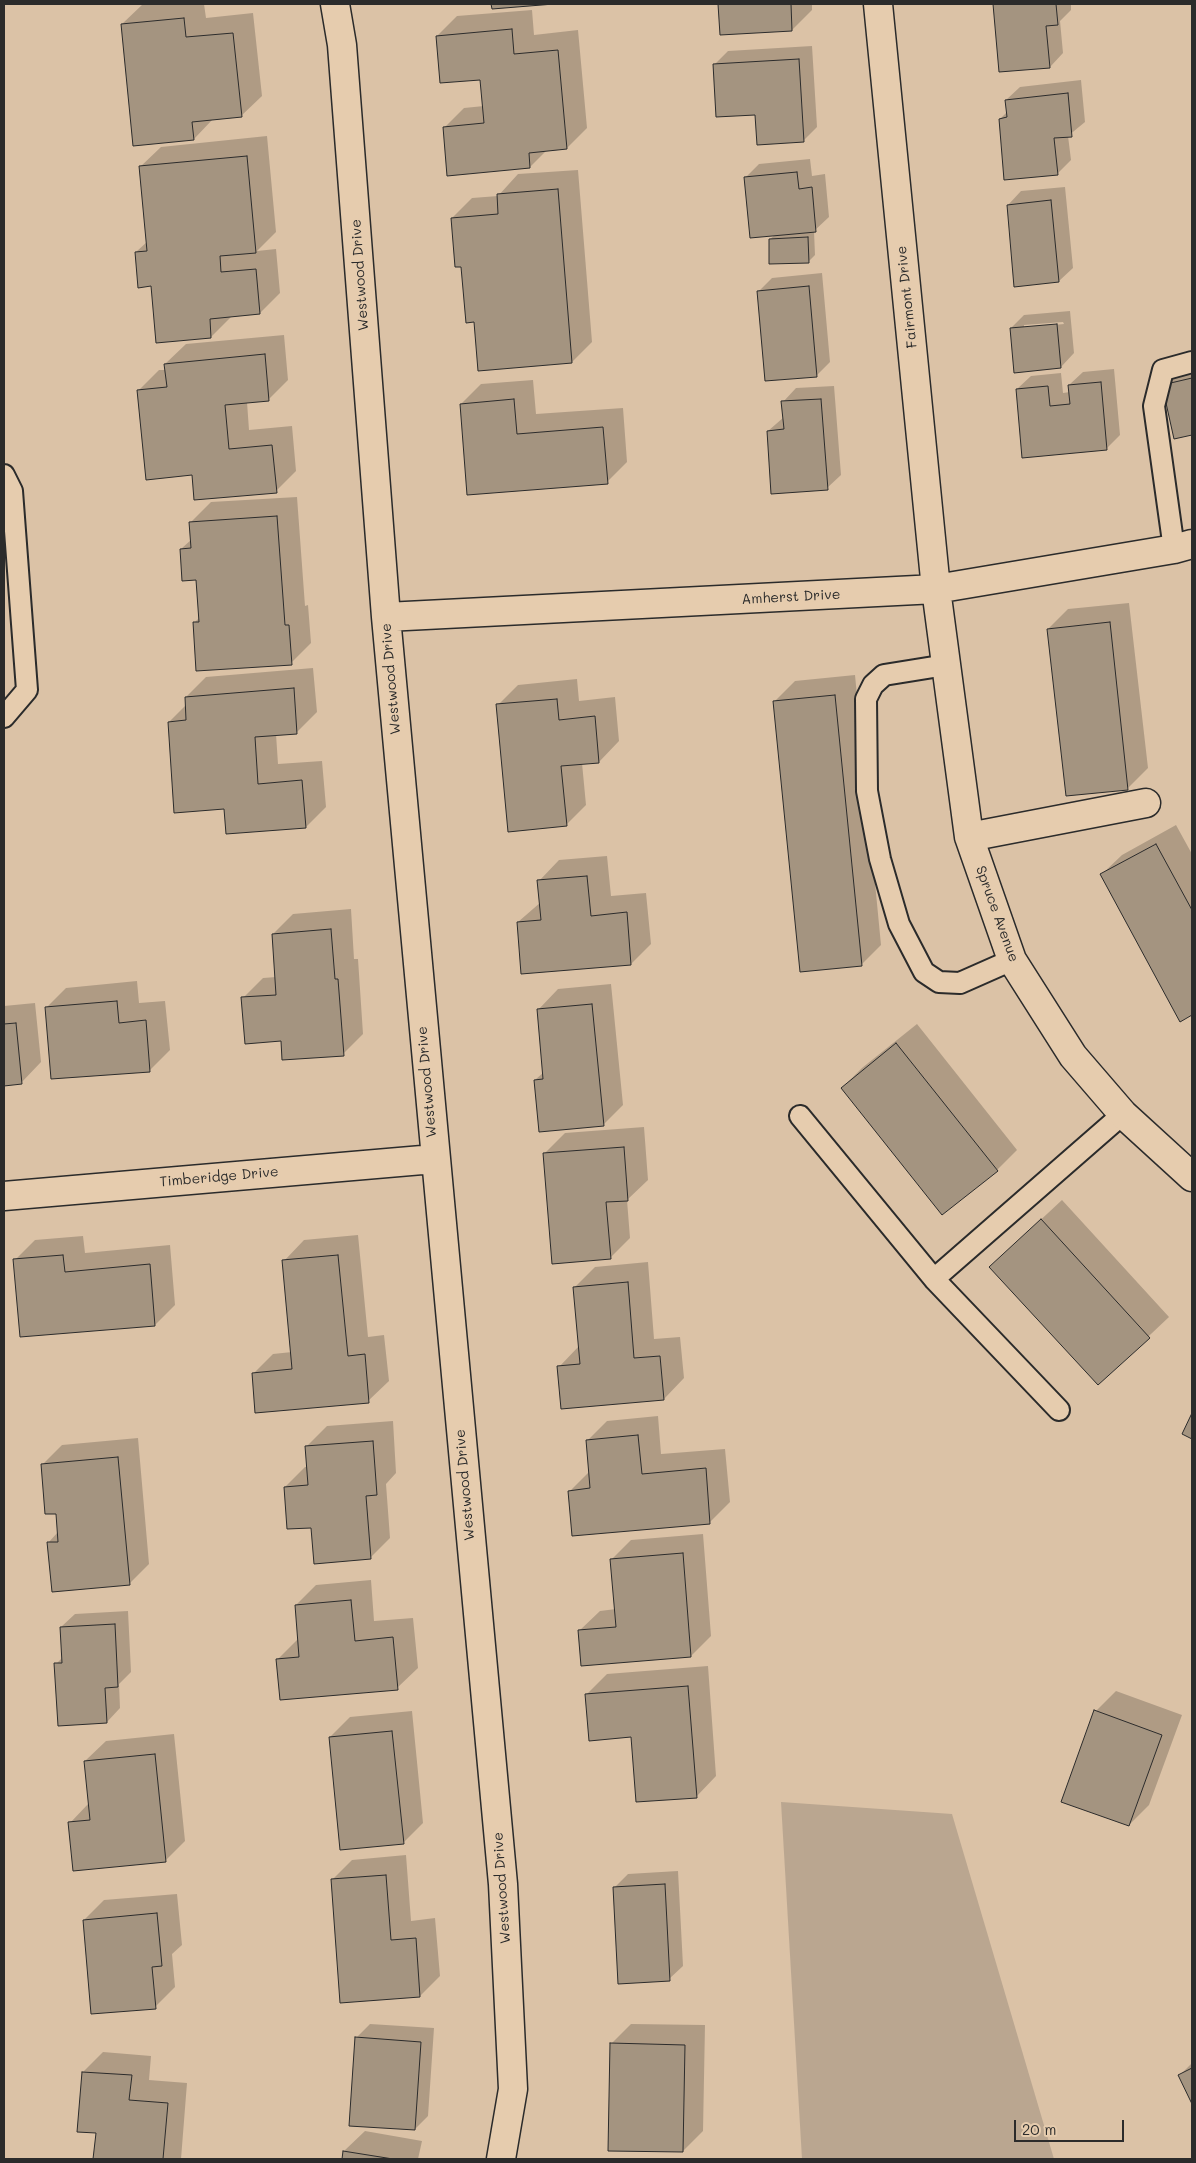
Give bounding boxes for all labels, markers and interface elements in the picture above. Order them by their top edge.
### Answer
street label: Westwood Drive [348,219,372,331]
street label: Fairmont Drive [893,245,921,349]
street label: Amherst Drive [741,586,841,608]
street label: Westwood Drive [378,623,404,735]
street label: Spruce Avenue [972,864,1022,964]
street label: Westwood Drive [414,1026,440,1138]
street label: Timberidge Drive [159,1163,279,1191]
street label: Westwood Drive [452,1429,478,1541]
street label: Westwood Drive [490,1832,514,1944]
scale bar [1016,2110,1126,2142]
text: 20 m [1022,2119,1056,2139]

